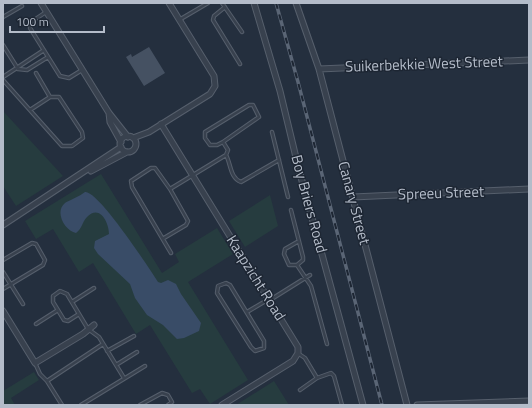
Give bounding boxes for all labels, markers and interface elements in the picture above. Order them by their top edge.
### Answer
scale bar [10,8,104,34]
text: 100 m [16,12,49,31]
street label: Suikerbekkie West Street [345,49,504,78]
street label: Boy Briers Road [285,152,334,256]
street label: Canary Street [332,159,377,248]
street label: Spreeu Street [398,179,485,205]
street label: Kaapzicht Road [221,230,292,325]

